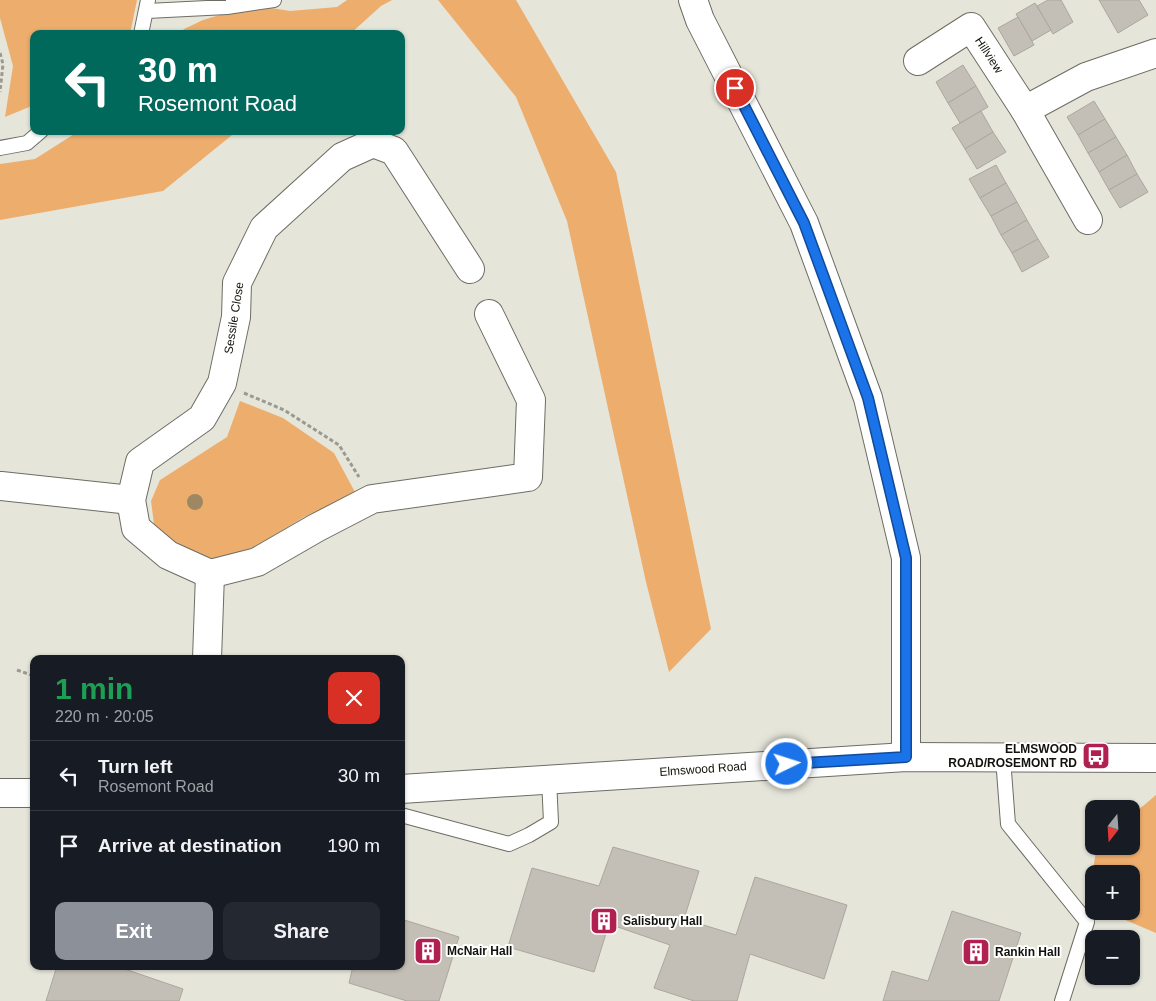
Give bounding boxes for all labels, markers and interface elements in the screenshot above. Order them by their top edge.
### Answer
street label: Hillview [972,34,1006,76]
icon: left [55,50,120,115]
text: 30 m [138,50,218,89]
pin [714,67,756,109]
icon: arrive [721,74,749,102]
text: Rosemont Road [138,91,297,116]
street label: Sessile Close [221,281,247,355]
text: 1 min [55,672,133,705]
button: close [328,672,380,724]
text: 220 m · 20:05 [55,708,154,725]
position arrow [760,737,812,789]
bus stop icon: ELMSWOOD ROAD/ROSEMONT RD [1081,741,1111,771]
place label: ELMSWOOD ROAD/ROSEMONT RD [948,742,1077,770]
text: Turn left [98,756,173,777]
street label: Elmswood Road [659,759,747,779]
icon: left [55,762,83,790]
text: 30 m [338,765,380,786]
text: Rosemont Road [98,778,214,795]
north arrow [1085,800,1140,855]
map controls [1085,800,1140,985]
icon: arrive [55,832,83,860]
text: Arrive at destination [98,835,282,856]
text: 190 m [327,835,380,856]
button: + [1085,865,1140,920]
button: Exit [55,902,213,960]
button: Share [223,902,380,960]
building icon: Salisbury Hall [589,906,619,936]
place label: Salisbury Hall [623,914,702,928]
button: − [1085,930,1140,985]
building icon: McNair Hall [413,936,443,966]
building icon: Rankin Hall [961,937,991,967]
place label: McNair Hall [447,944,512,958]
place label: Rankin Hall [995,945,1060,959]

